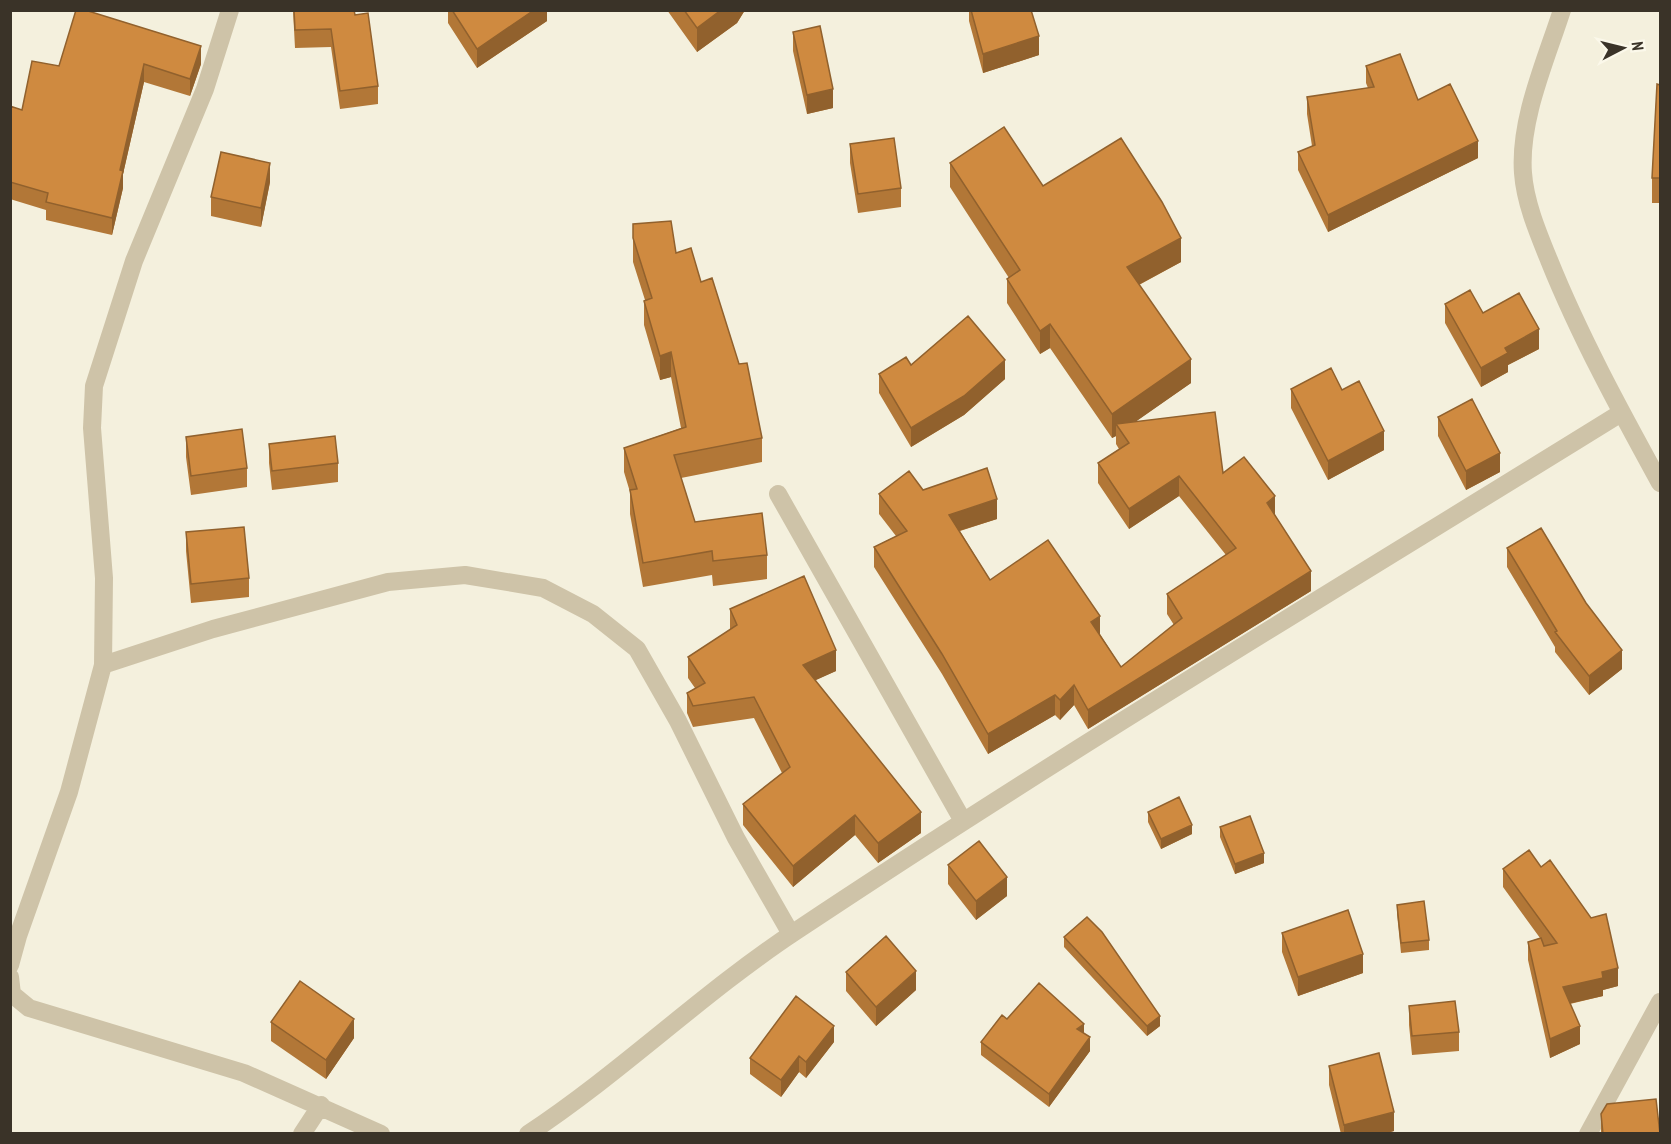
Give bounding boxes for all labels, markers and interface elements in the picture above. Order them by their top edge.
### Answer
north arrow [1593,18,1653,78]
text: N [1627,41,1648,52]

